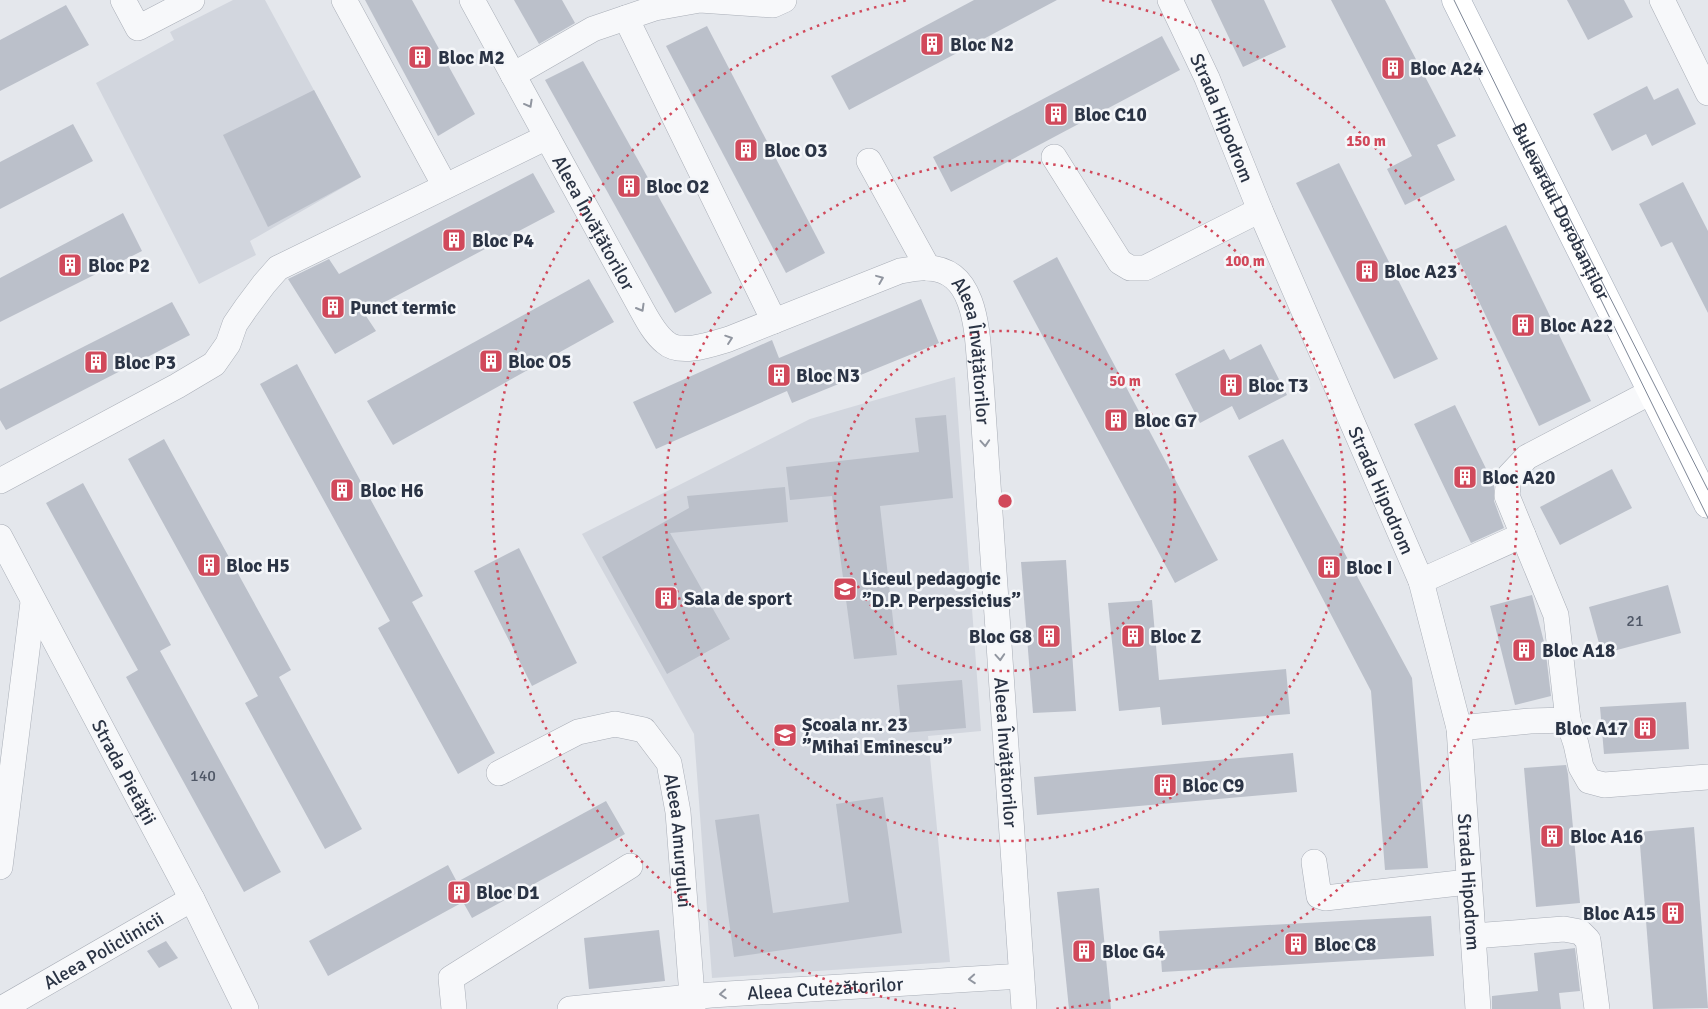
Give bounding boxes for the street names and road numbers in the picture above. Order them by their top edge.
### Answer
street label: Strada Hipodrom [1184,50,1259,186]
street label: Bulevardul Dorobanților [1506,119,1615,304]
street label: Aleea Învățătorilor [547,151,640,295]
street label: Aleea Învățătorilor [946,272,995,425]
street label: Strada Hipodrom [1342,423,1419,558]
street label: Aleea Învățătorilor [988,676,1023,828]
street label: Strada Pietății [86,715,162,829]
street label: Aleea Amurgului [658,771,696,909]
street label: Strada Hipodrom [1452,813,1485,951]
street label: Aleea Policlinicii [39,907,168,995]
street label: Aleea Cutezătorilor [746,972,904,1006]

